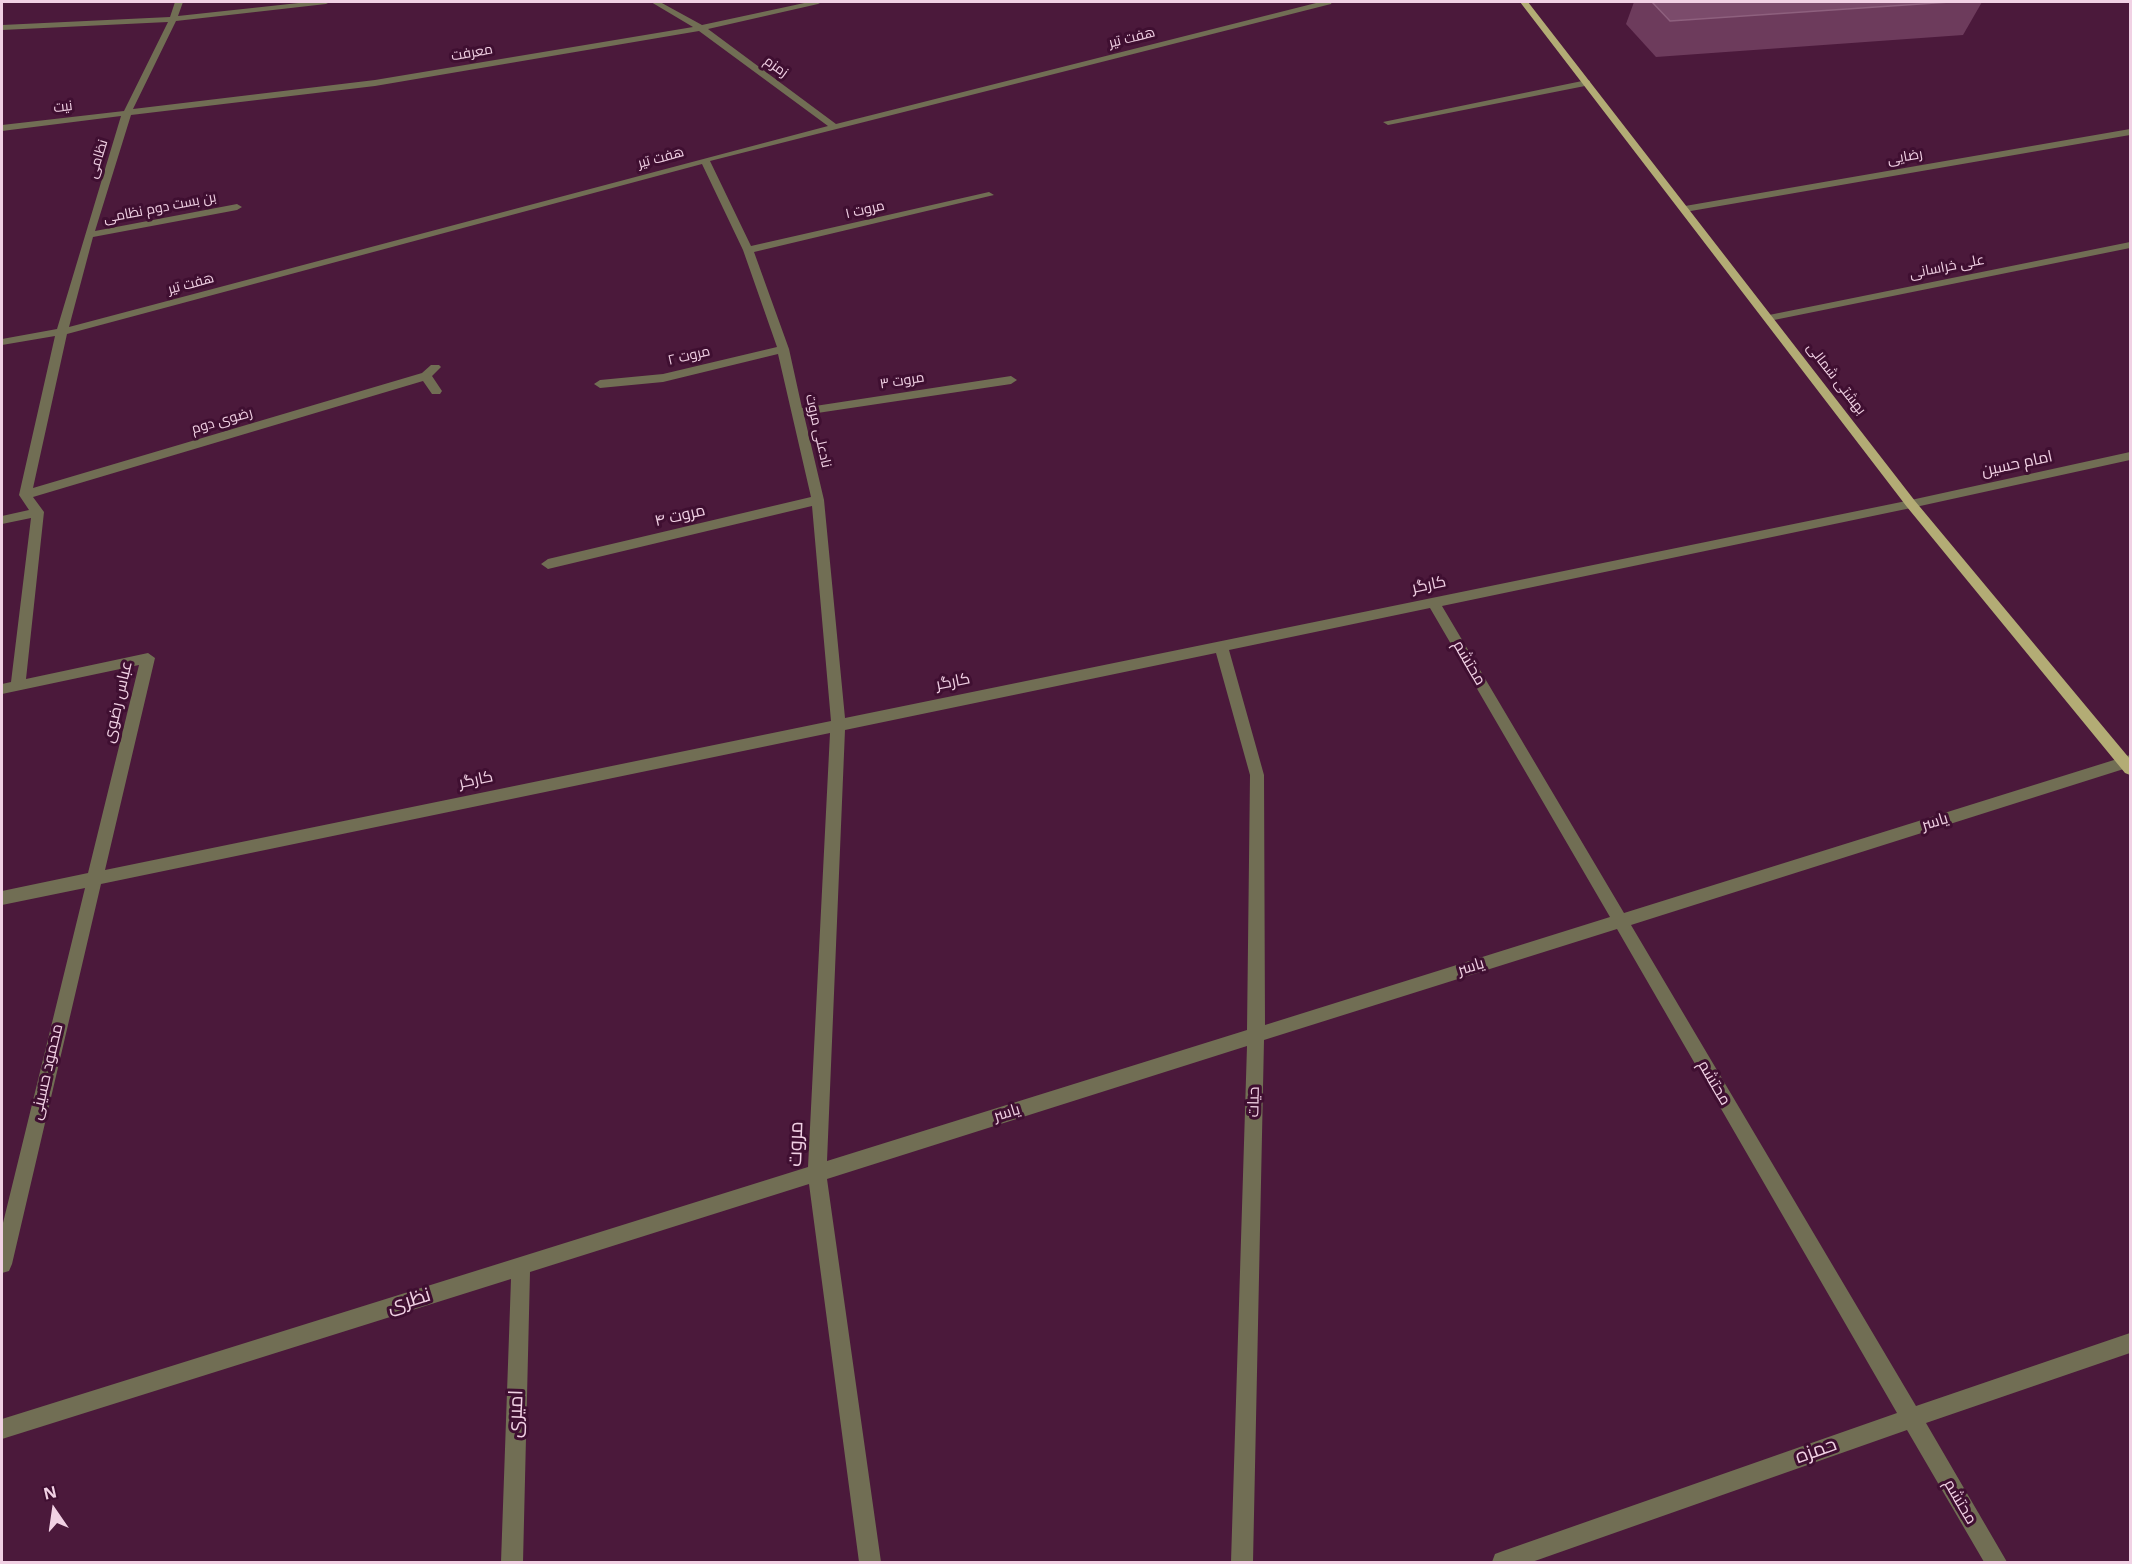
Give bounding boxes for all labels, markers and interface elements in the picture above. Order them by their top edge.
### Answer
street label: هفت تیر [1107,24,1157,52]
street label: معرفت [450,41,494,65]
street label: زمزم [761,53,791,81]
street label: نیت [52,97,74,117]
street label: نظامی [84,138,112,180]
street label: هفت تیر [636,144,686,172]
street label: رضایی [1886,146,1924,168]
street label: بن بست دوم نظامی [102,189,218,227]
street label: مروت ۱ [844,197,886,223]
street label: علی خراسانی [1908,251,1986,283]
street label: هفت تیر [166,270,216,298]
street label: بهشتی شمالی [1803,340,1869,418]
street label: مروت ۲ [666,343,712,369]
street label: مروت ۳ [878,369,926,393]
street label: نادعلی مروت [801,393,835,469]
street label: رضوی دوم [190,404,254,438]
street label: امام حسین [1980,447,2054,481]
street label: مروت ۴ [653,501,707,531]
street label: کارگر [1410,572,1448,598]
street label: محتشم [1448,637,1490,689]
street label: عباس رضوی [99,659,137,745]
street label: کارگر [934,669,972,695]
street label: کارگر [457,767,495,793]
street label: یاسر [1919,809,1951,835]
street label: یاسر [1455,954,1487,980]
street label: محمود حسینی [27,1022,67,1122]
street label: محتشم [1693,1057,1735,1109]
street label: حیات [1244,1086,1264,1118]
street label: یاسر [991,1100,1023,1126]
street label: مروت [783,1121,809,1167]
street label: نظری [384,1283,434,1319]
street label: امیری [503,1390,529,1438]
street label: حمزه [1792,1432,1840,1470]
street label: محتشم [1939,1476,1981,1528]
north arrow [24,1480,84,1540]
text: N [41,1480,59,1505]

